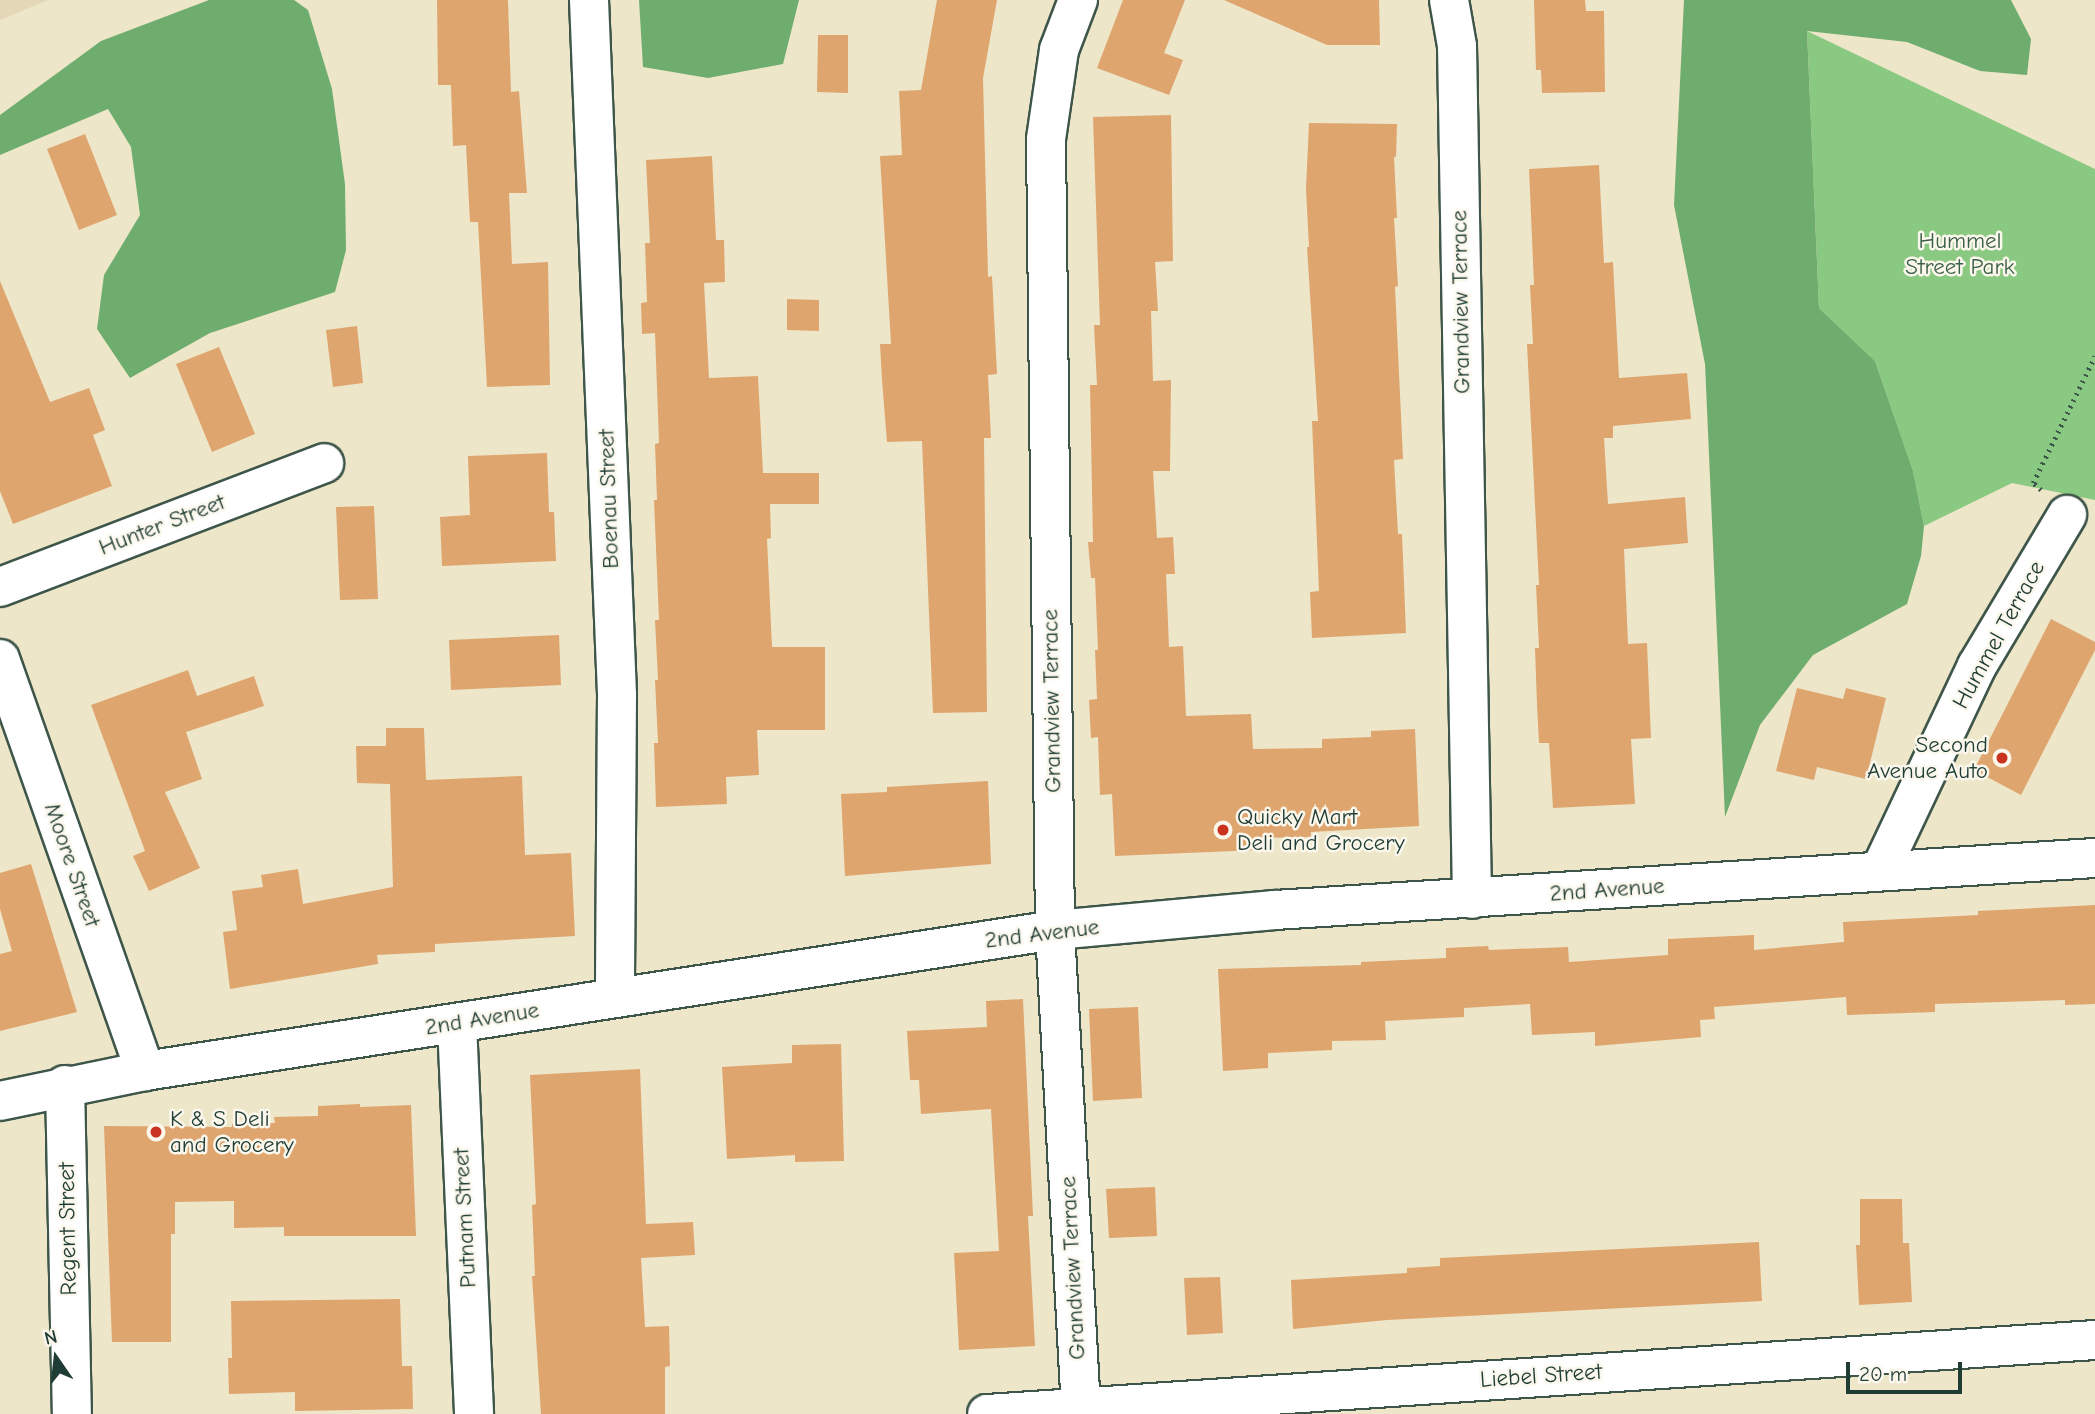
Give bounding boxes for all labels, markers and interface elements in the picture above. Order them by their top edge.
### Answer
street label: Grandview Terrace [1446,210,1476,394]
park label: Hummel Street Park [1905,227,2015,281]
street label: Boenau Street [593,429,625,569]
street label: Hunter Street [95,488,229,562]
street label: Hummel Terrace [1947,556,2051,714]
street label: Grandview Terrace [1037,609,1067,793]
place label: Second Avenue Auto [1867,731,1988,785]
marker: Second Avenue Auto [1994,750,2010,766]
street label: Moore Street [38,799,106,931]
place label: Quicky Mart Deli and Grocery [1237,803,1405,857]
marker: Quicky Mart Deli and Grocery [1215,822,1231,838]
street label: 2nd Avenue [1549,872,1665,908]
street label: 2nd Avenue [983,913,1101,955]
street label: 2nd Avenue [423,996,541,1042]
place label: K & S Deli and Grocery [170,1105,294,1159]
marker: K & S Deli and Grocery [148,1124,164,1140]
street label: Putnam Street [448,1147,482,1289]
street label: Regent Street [53,1162,83,1296]
street label: Grandview Terrace [1054,1176,1092,1360]
north arrow [21,1323,91,1393]
text: N [42,1325,60,1350]
scale bar [1850,1348,1966,1392]
street label: Liebel Street [1479,1358,1603,1394]
text: 20 m [1859,1362,1907,1386]

